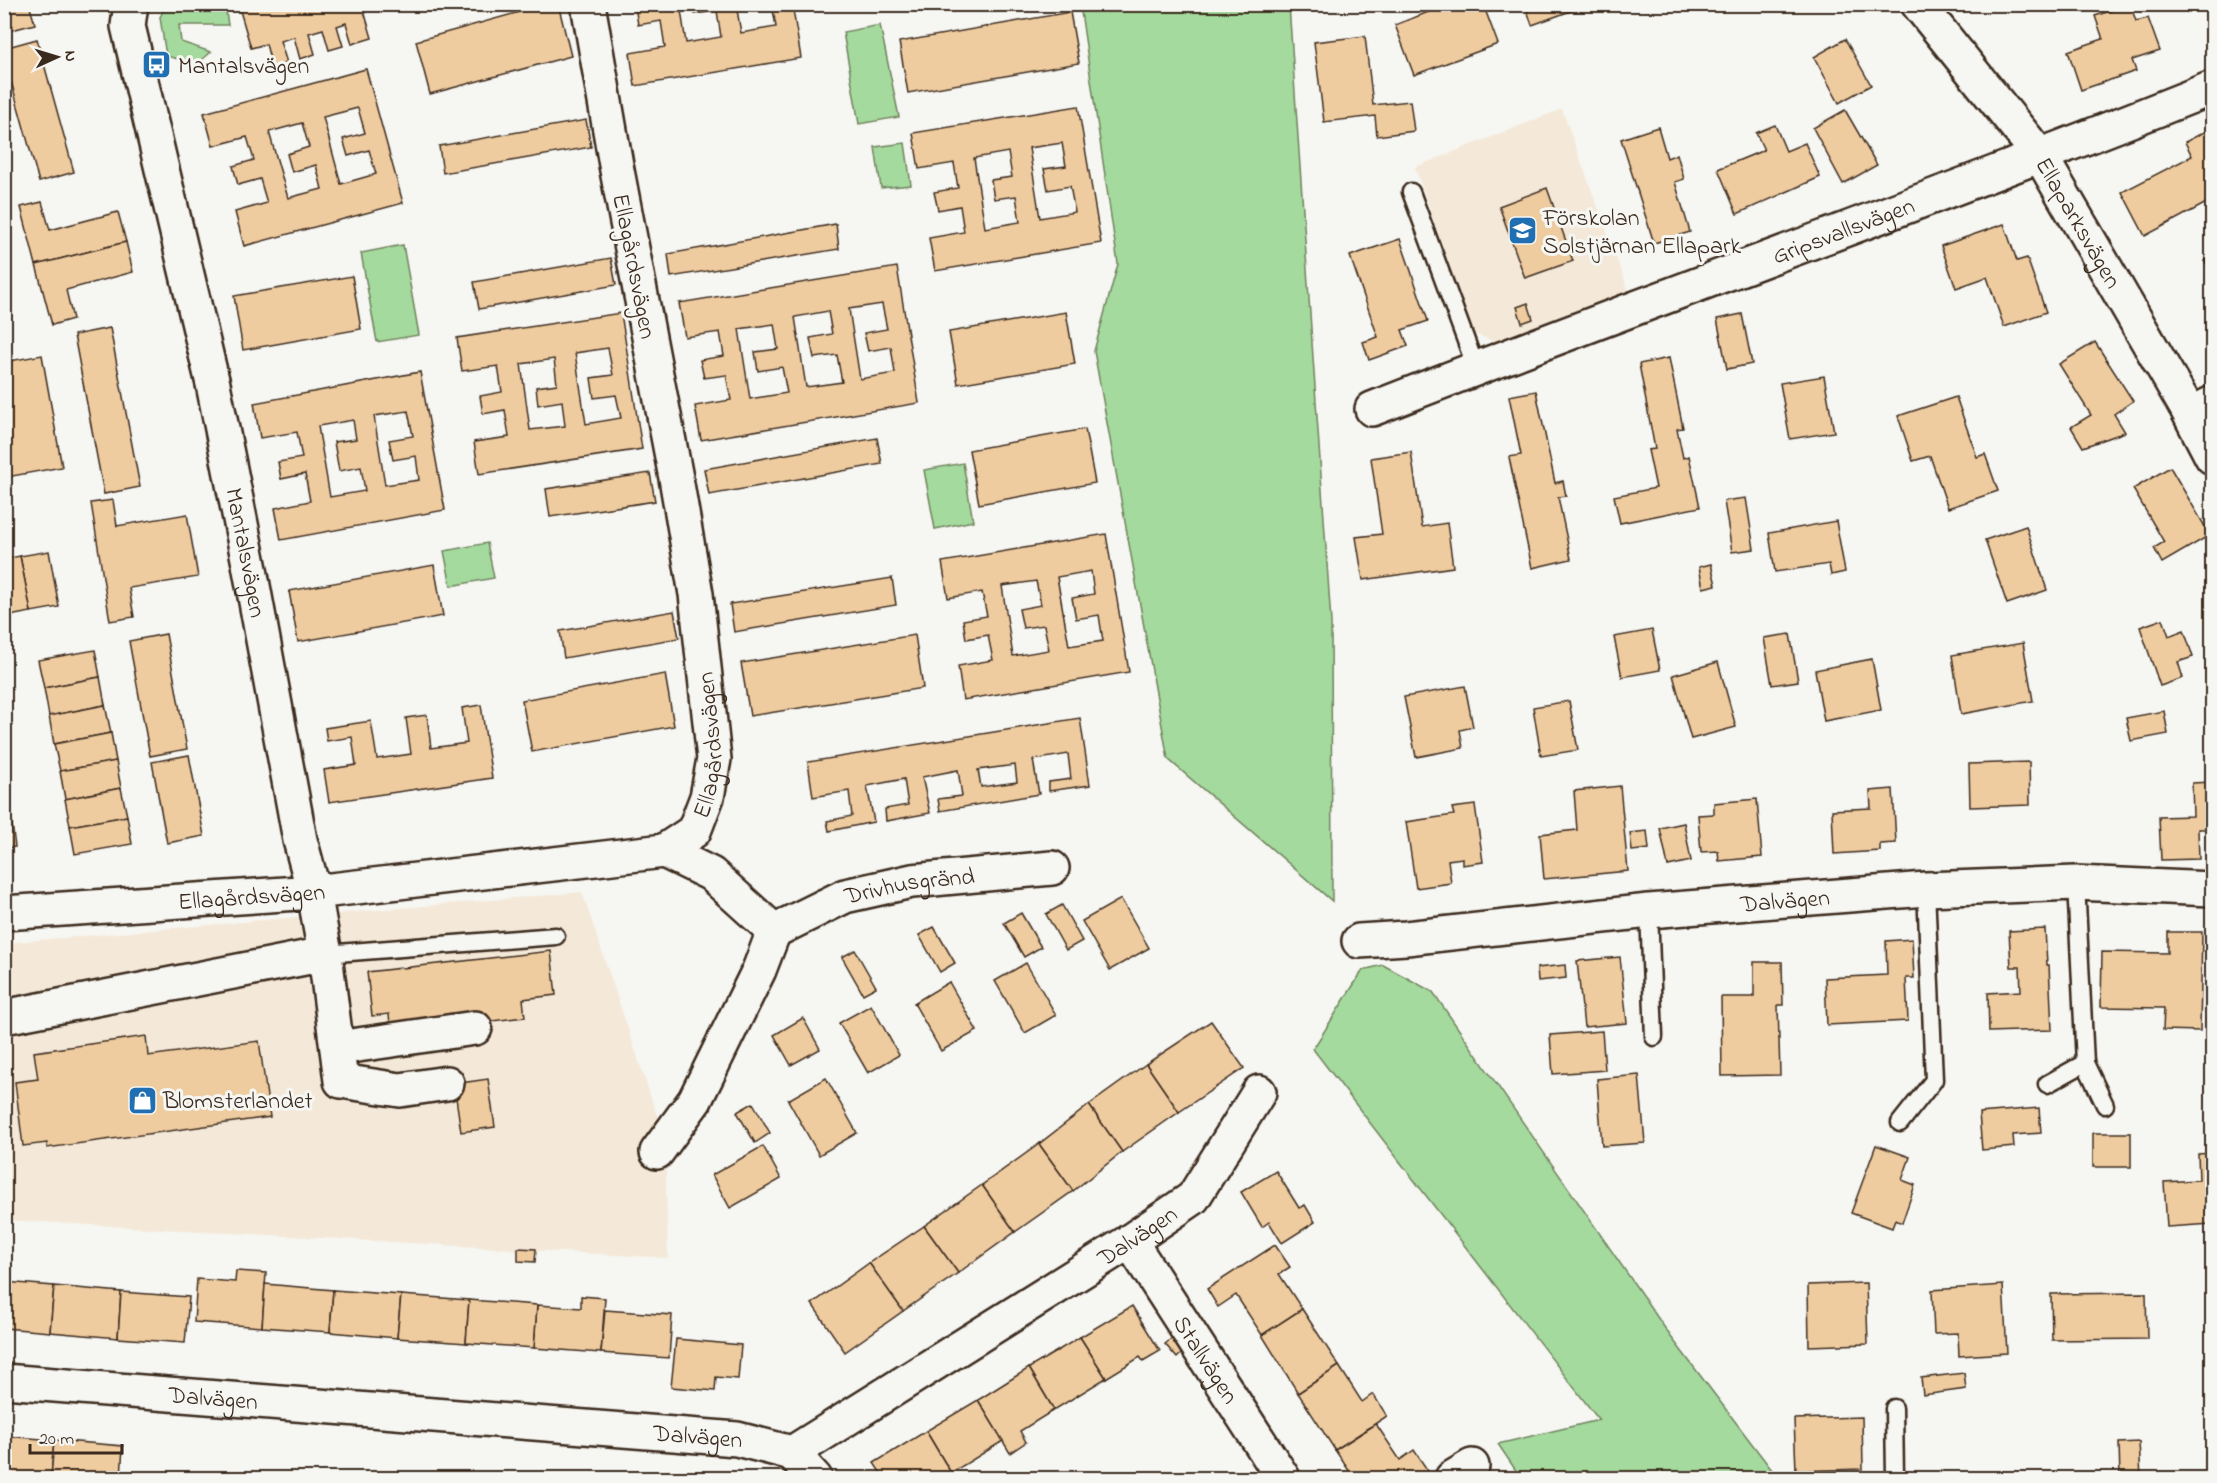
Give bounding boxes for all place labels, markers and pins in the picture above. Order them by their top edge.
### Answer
bus stop icon: Mantalsvägen [141,49,173,81]
place label: Mantalsvägen [178,50,309,85]
place label: Förskolan Solstjärnan Ellapark [1542,202,1742,265]
school or university icon: Förskolan Solstjärnan Ellapark [1506,215,1538,247]
shop icon: Blomsterlandet [126,1084,158,1116]
place label: Blomsterlandet [162,1085,312,1120]

